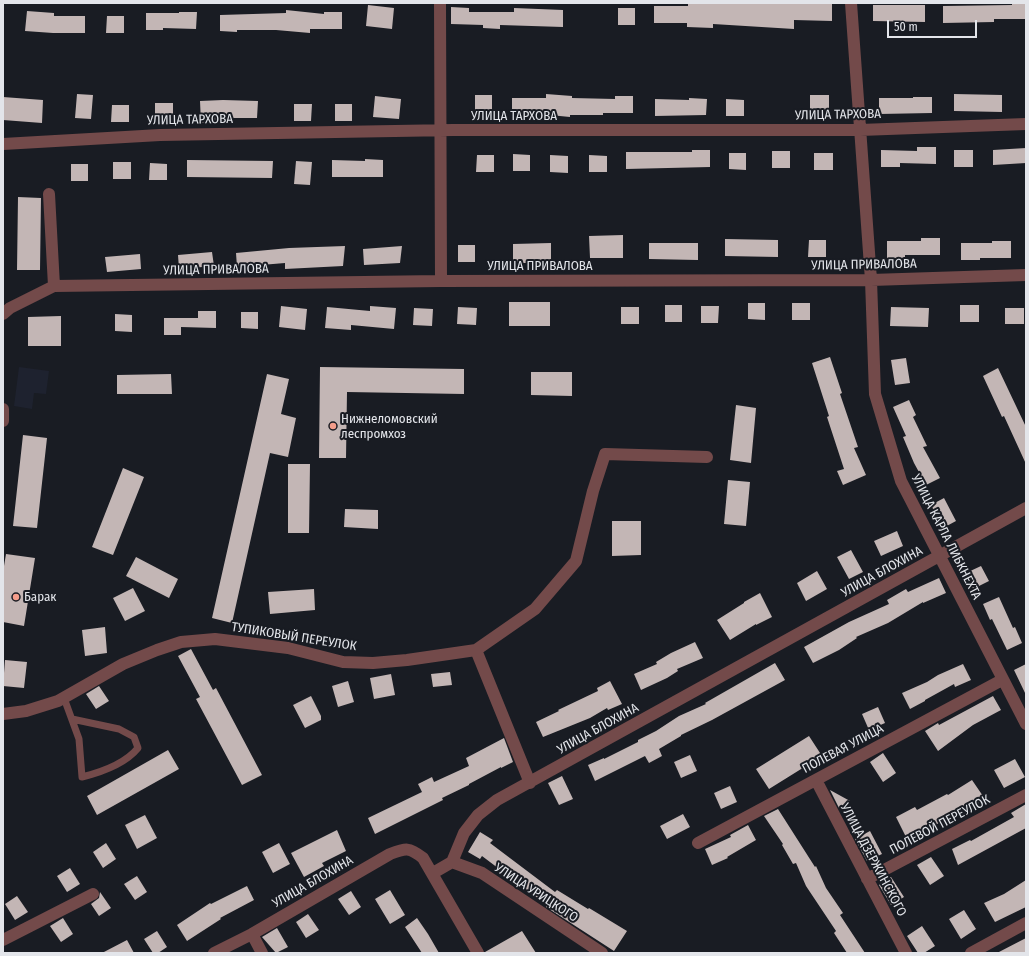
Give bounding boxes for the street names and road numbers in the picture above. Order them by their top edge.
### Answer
street label: УЛИЦА ТАРХОВА [795,106,881,124]
street label: УЛИЦА ТАРХОВА [471,108,557,124]
street label: УЛИЦА ТАРХОВА [147,111,233,129]
street label: УЛИЦА ПРИВАЛОВА [811,256,917,274]
street label: УЛИЦА ПРИВАЛОВА [487,258,593,274]
street label: УЛИЦА ПРИВАЛОВА [163,261,269,279]
street label: УЛИЦА КАРЛА ЛИБКНЕХТА [908,472,984,602]
street label: УЛИЦА БЛОХИНА [839,543,925,601]
street label: ТУПИКОВЫЙ ПЕРЕУЛОК [230,619,358,655]
street label: УЛИЦА БЛОХИНА [555,700,641,758]
street label: ПОЛЕВАЯ УЛИЦА [800,721,886,777]
street label: ПОЛЕВОЙ ПЕРЕУЛОК [887,792,993,858]
street label: УЛИЦА ДЗЕРЖИНСКОГО [837,801,909,919]
street label: УЛИЦА БЛОХИНА [270,853,356,911]
street label: УЛИЦА УРИЦКОГО [491,860,581,926]

